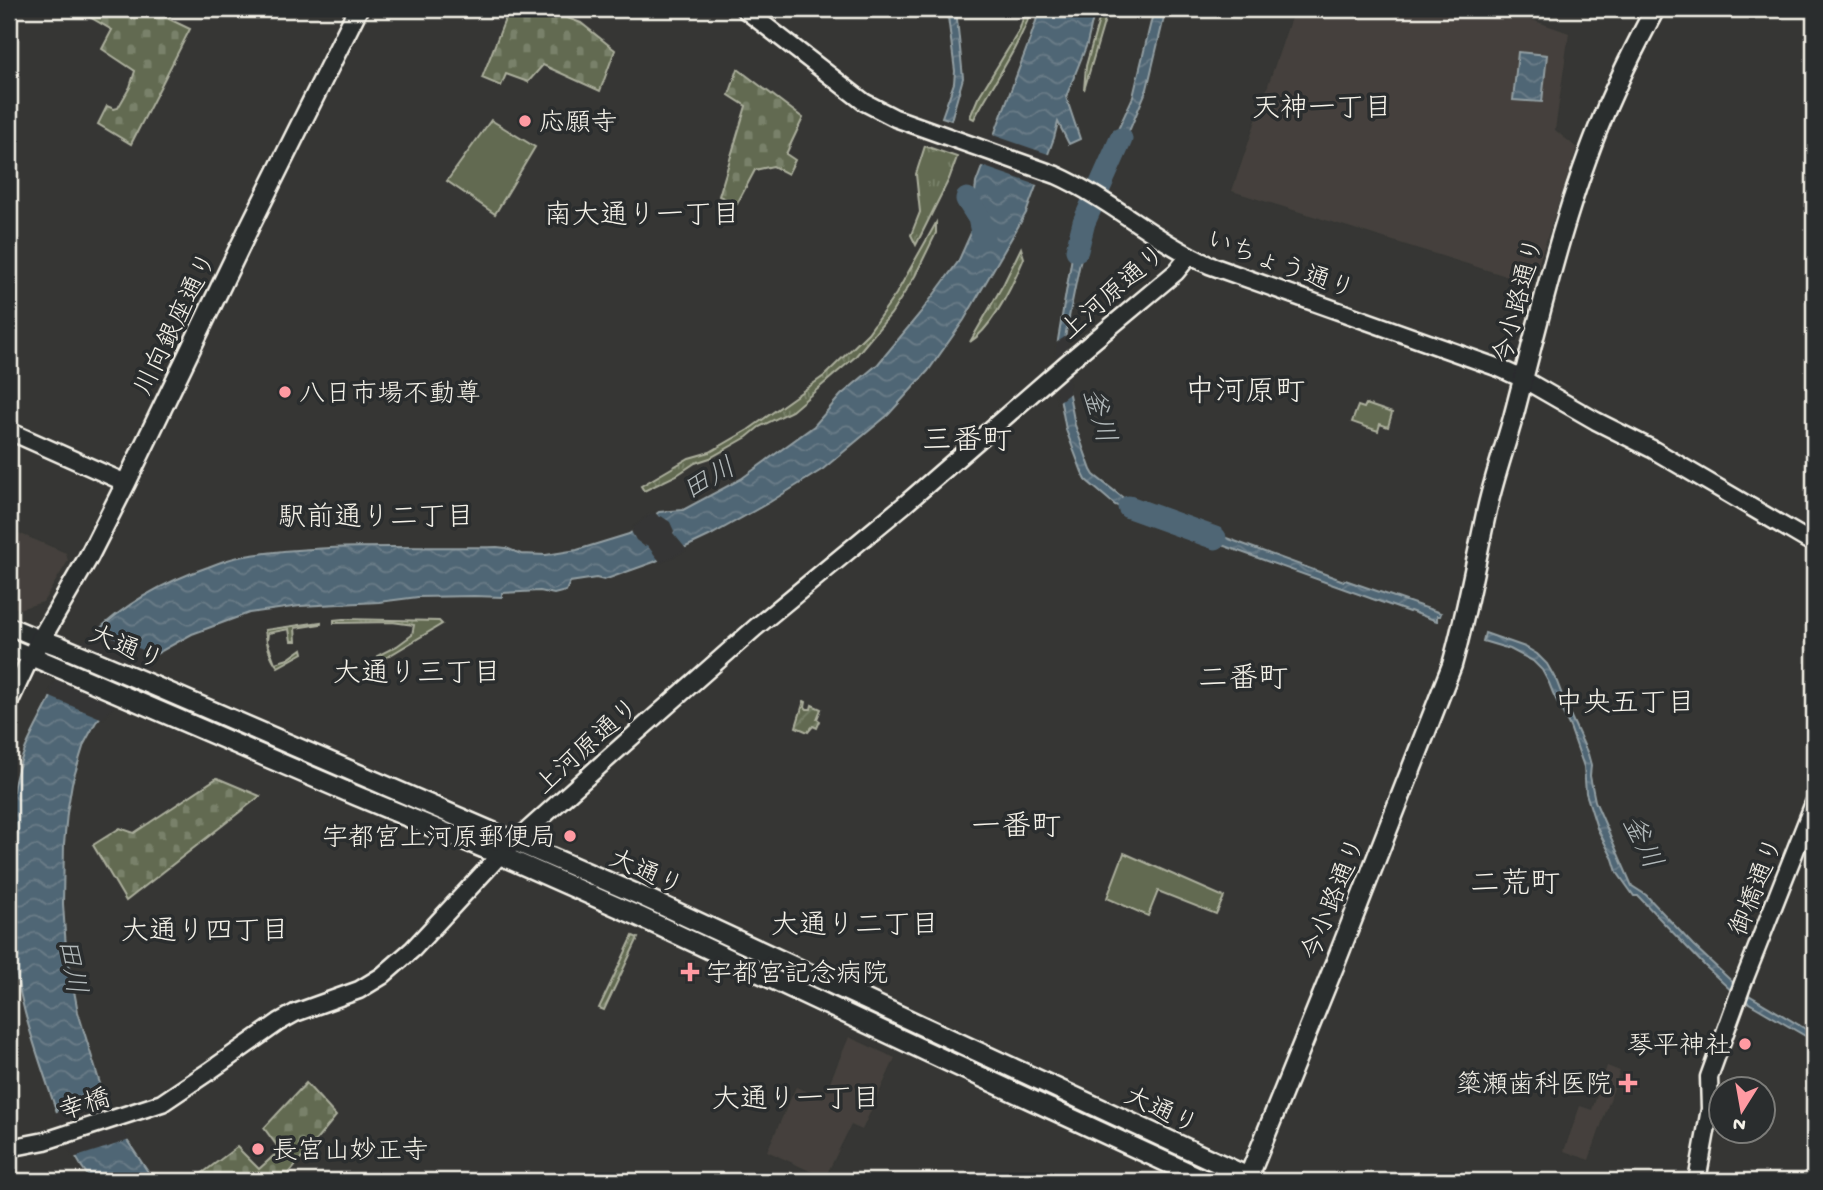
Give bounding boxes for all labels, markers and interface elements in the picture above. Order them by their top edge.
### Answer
district label: 天神一丁目 [1252,93,1392,127]
place label: 応願寺 [539,108,617,141]
marker: 応願寺 [517,113,533,129]
district label: 南大通り一丁目 [544,200,740,234]
street label: いちょう通り [1201,226,1358,308]
street label: 今小路通り [1488,234,1553,368]
street label: 上河原通り [1056,240,1174,349]
street label: 川向銀座通り [128,247,226,402]
district label: 中河原町 [1185,375,1305,412]
place label: 八日市場不動尊 [299,379,481,412]
marker: 八日市場不動尊 [277,384,293,400]
water label: 釜川 [1073,385,1120,448]
district label: 三番町 [922,425,1012,461]
water label: 田川 [678,453,743,509]
district label: 駅前通り二丁目 [278,502,474,536]
street label: 大通り [83,620,168,680]
district label: 大通り三丁目 [333,659,501,692]
district label: 二番町 [1198,663,1288,699]
district label: 中央五丁目 [1555,688,1695,722]
street label: 上河原通り [530,693,648,803]
district label: 一番町 [971,811,1061,847]
water label: 釜川 [1613,811,1667,875]
place label: 宇都宮上河原郵便局 [322,824,556,856]
marker: 宇都宮上河原郵便局 [562,828,578,844]
street label: 今小路通り [1296,833,1375,966]
street label: 御橋通り [1724,833,1793,942]
street label: 大通り [603,844,688,905]
district label: 二荒町 [1470,868,1560,904]
district label: 大通り二丁目 [771,911,939,944]
district label: 大通り四丁目 [121,917,289,950]
water label: 田川 [48,936,91,997]
place label: 宇都宮記念病院 [706,959,888,992]
marker: 宇都宮記念病院 [680,962,700,982]
place label: 琴平神社 [1627,1032,1731,1064]
marker: 琴平神社 [1737,1036,1753,1052]
place label: 簗瀬歯科医院 [1456,1070,1612,1103]
marker: 簗瀬歯科医院 [1618,1073,1638,1093]
north arrow [1708,1074,1778,1144]
street label: 大通り [1118,1082,1202,1144]
street label: 幸橋 [55,1083,115,1130]
district label: 大通り一丁目 [712,1085,880,1118]
text: N [1731,1111,1748,1136]
place label: 長宮山妙正寺 [272,1136,428,1169]
marker: 長宮山妙正寺 [250,1141,266,1157]

